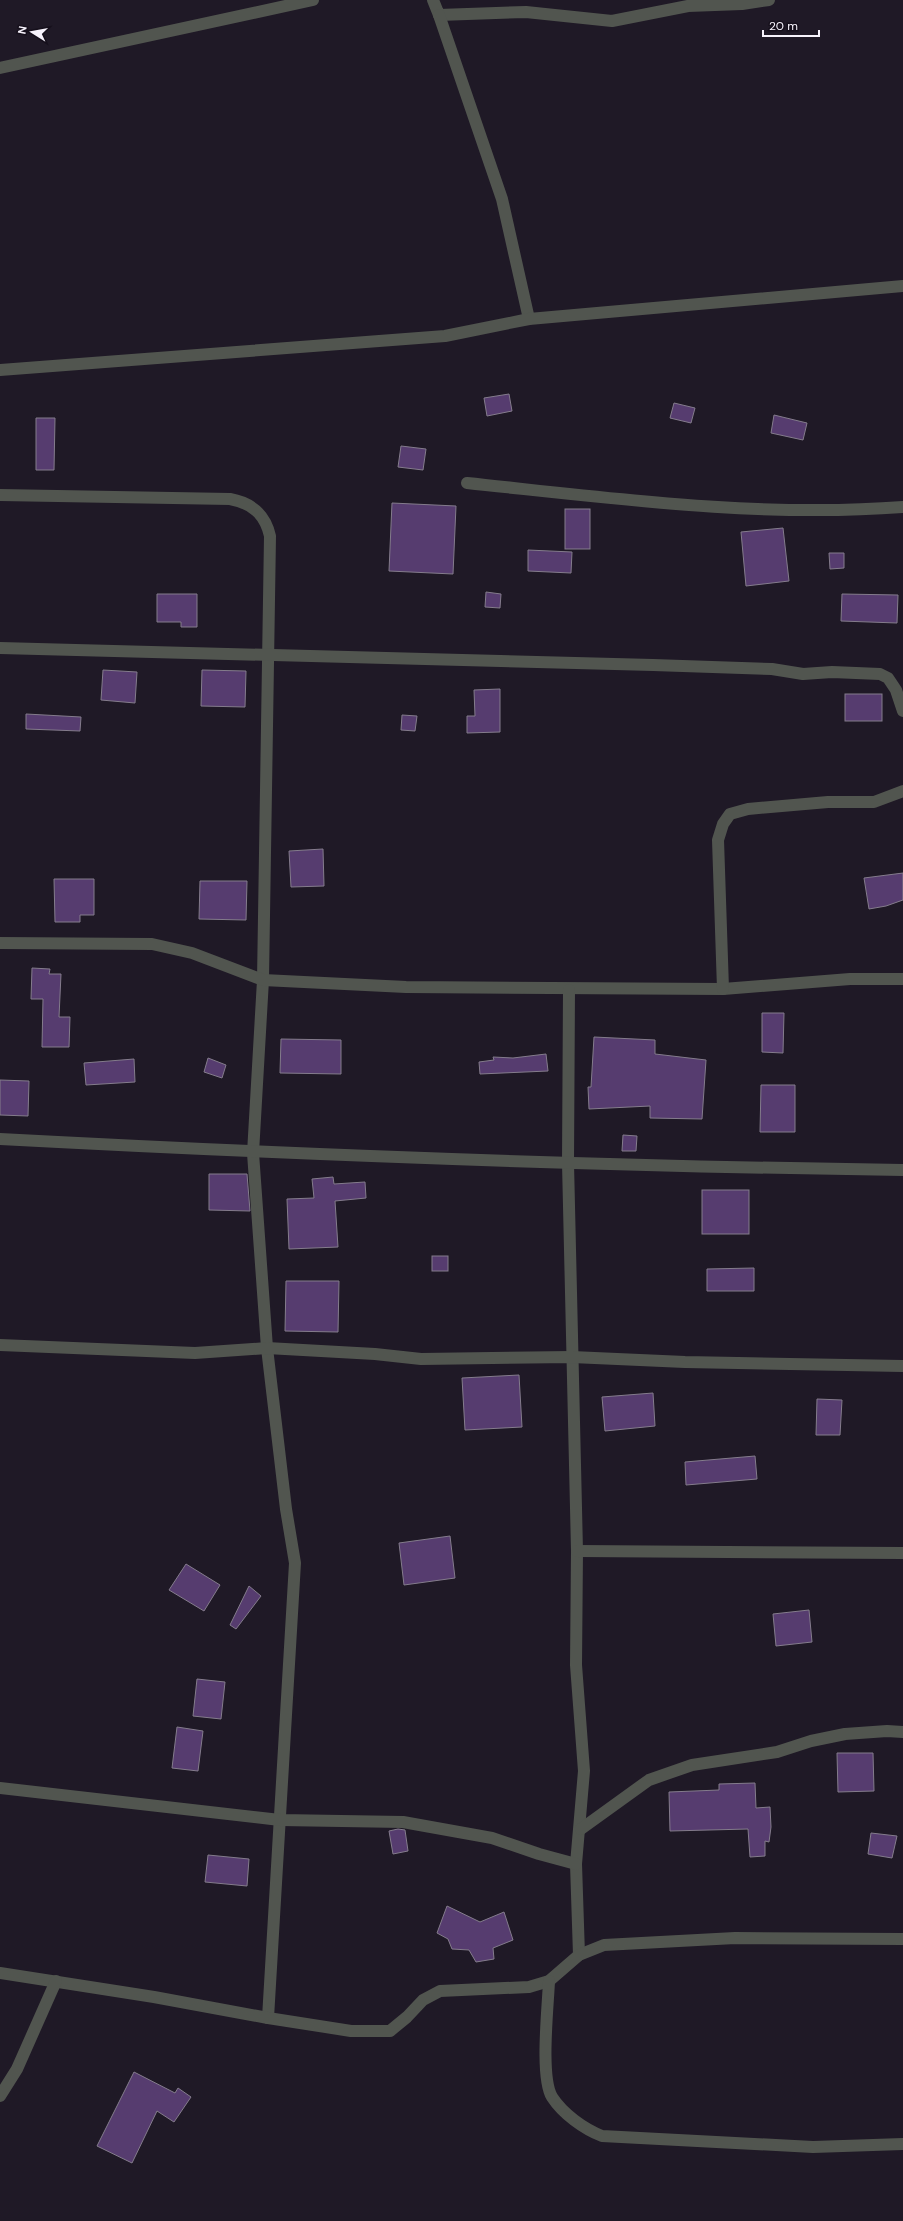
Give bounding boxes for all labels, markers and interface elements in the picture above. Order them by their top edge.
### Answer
north arrow [12,12,52,52]
scale bar [763,12,819,38]
text: 20 m [769,18,798,34]
text: N [15,25,30,35]

